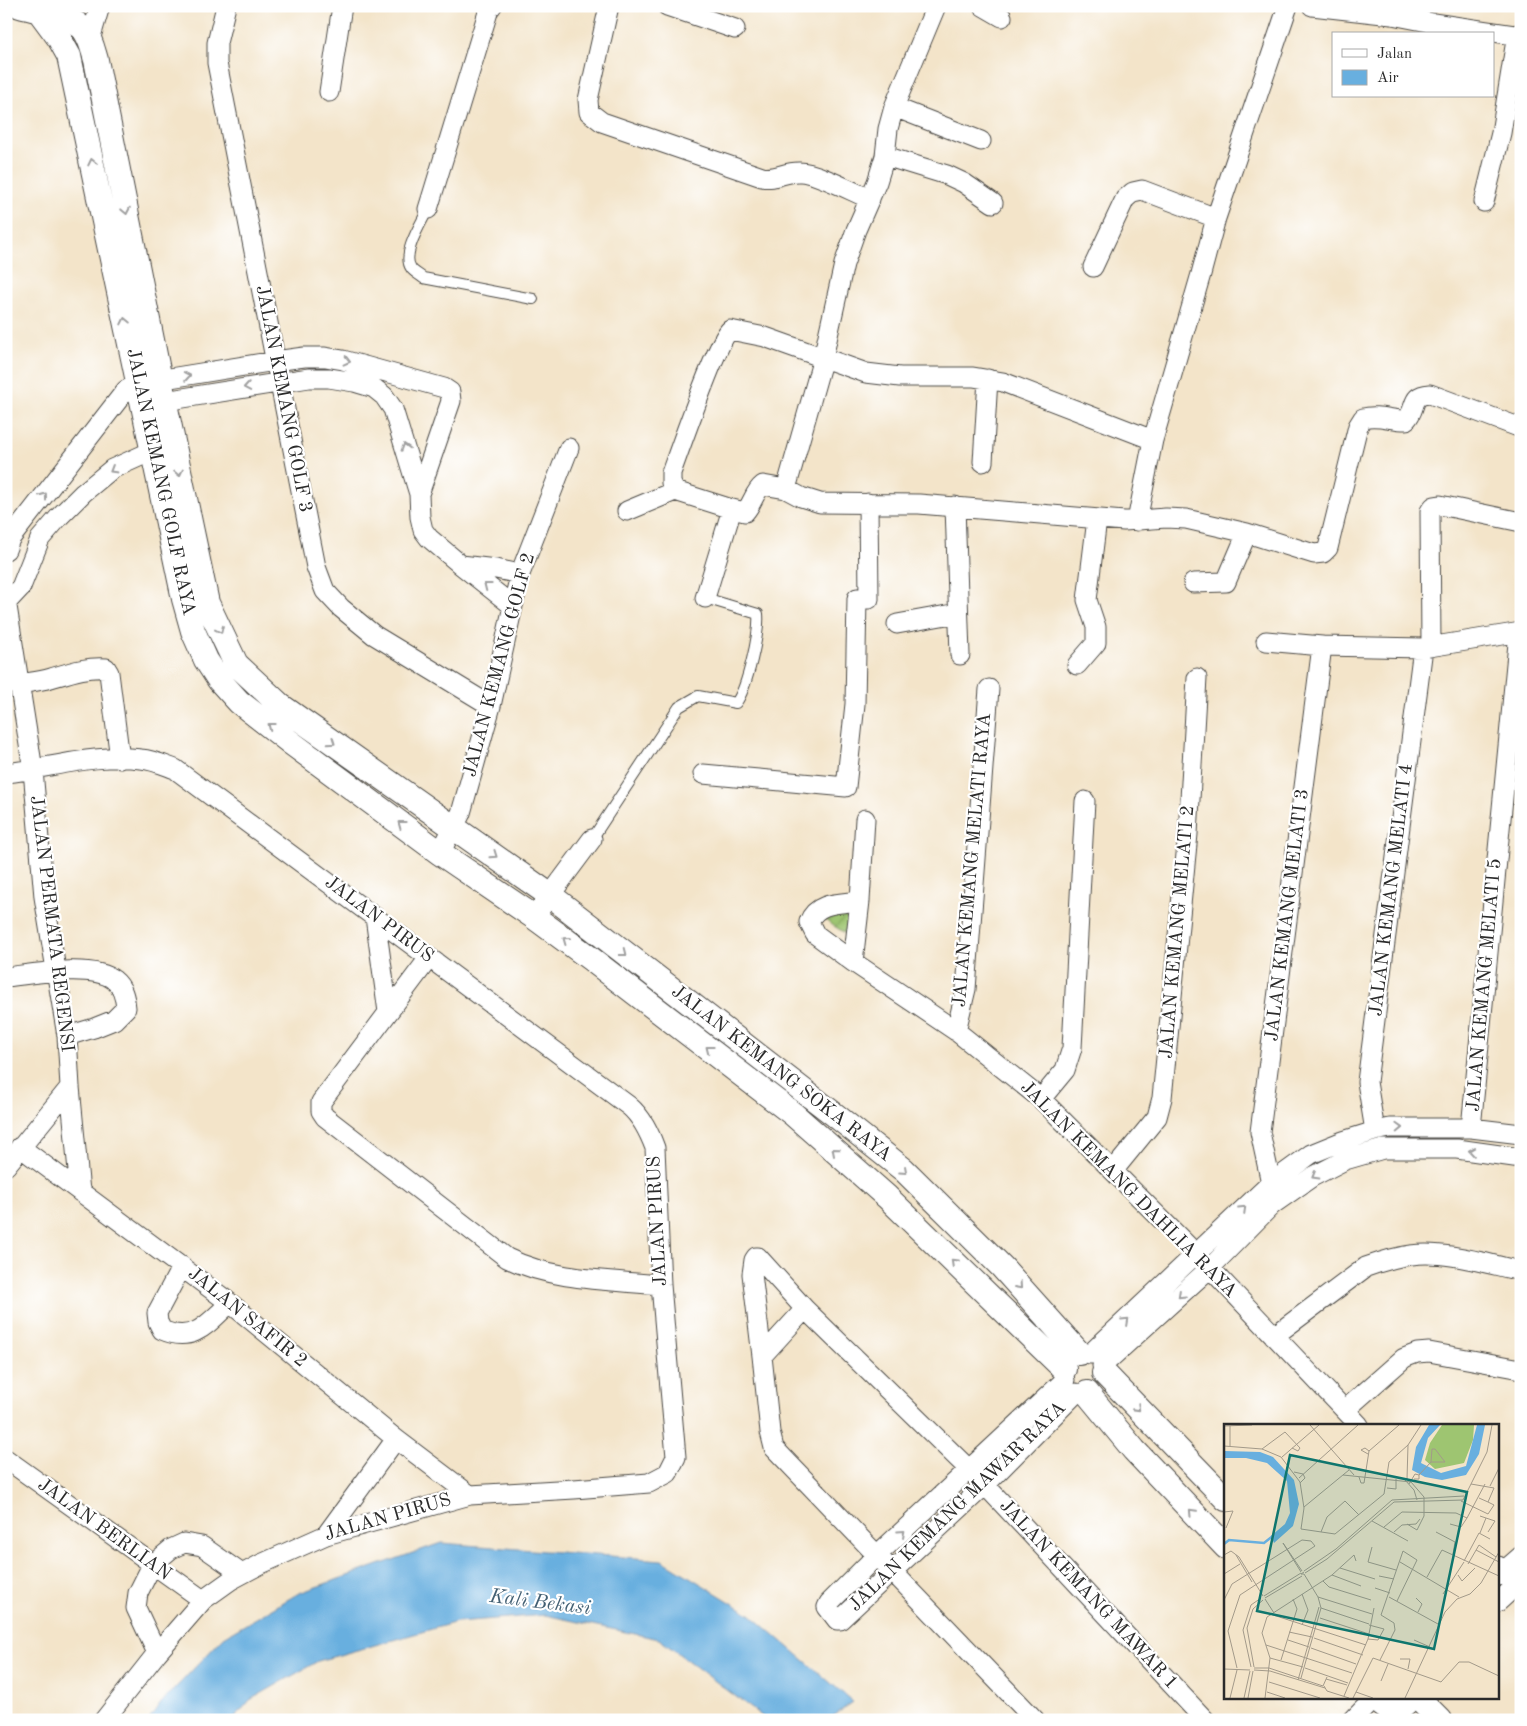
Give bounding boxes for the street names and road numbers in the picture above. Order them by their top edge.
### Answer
street label: JALAN KEMANG GOLF 3 [252,284,314,514]
street label: JALAN KEMANG GOLF RAYA [122,347,198,618]
street label: JALAN KEMANG GOLF 2 [461,551,539,779]
street label: JALAN KEMANG MELATI RAYA [951,712,995,1008]
street label: JALAN KEMANG MELATI 4 [1367,763,1417,1017]
street label: JALAN KEMANG MELATI 3 [1263,788,1313,1042]
street label: JALAN PERMATA REGENSI [26,795,76,1053]
street label: JALAN KEMANG MELATI 2 [1157,805,1199,1059]
street label: JALAN KEMANG MELATI 5 [1464,858,1506,1112]
street label: JALAN PIRUS [321,873,437,967]
street label: JALAN KEMANG SOKA RAYA [667,982,895,1166]
street label: JALAN KEMANG DAHLIA RAYA [1016,1078,1240,1302]
street label: JALAN PIRUS [645,1155,671,1287]
street label: JALAN SAFIR 2 [184,1264,310,1372]
street label: JALAN KEMANG MAWAR RAYA [846,1398,1070,1615]
street label: JALAN BERLIAN [34,1475,175,1585]
street label: JALAN PIRUS [323,1491,453,1545]
street label: JALAN KEMANG MAWAR 1 [995,1497,1181,1693]

